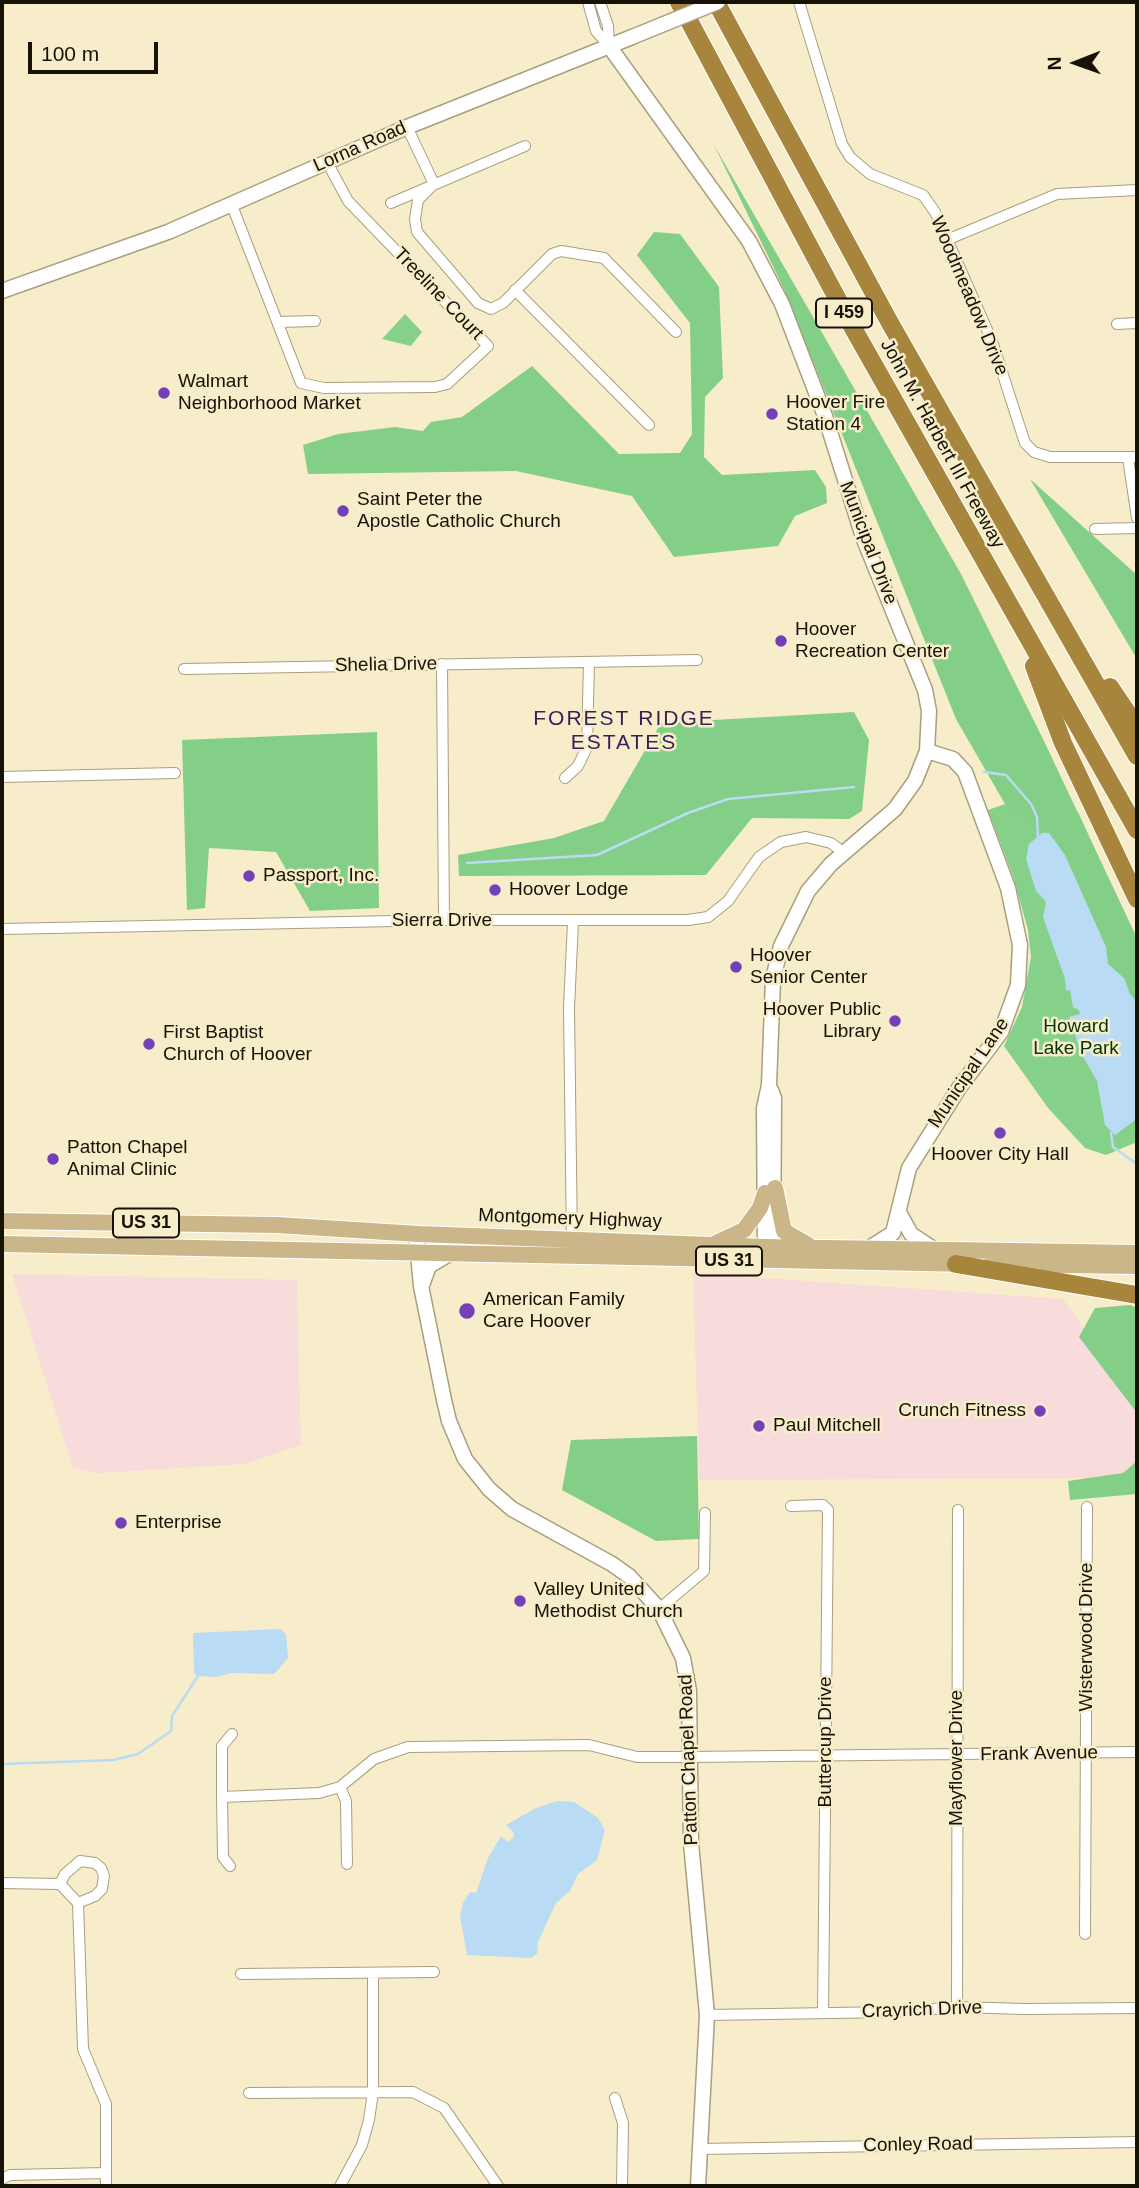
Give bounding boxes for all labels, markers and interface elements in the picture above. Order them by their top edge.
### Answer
scale bar [32,28,161,72]
north arrow [1041,28,1111,98]
text: 100 m [41,42,99,65]
text: N [1044,56,1065,70]
street label: Lorna Road [310,116,410,178]
street label: Woodmeadow Drive [925,213,1013,379]
street label: Treeline Court [388,243,488,345]
road number: I 459 [816,298,872,328]
street label: John M. Harbert III Freeway [875,336,1009,552]
place label: Walmart Neighborhood Market [178,371,361,415]
marker: Walmart Neighborhood Market [156,385,172,401]
place label: Hoover Fire Station 4 [786,392,885,436]
marker: Hoover Fire Station 4 [764,406,780,422]
street label: Municipal Drive [834,478,902,608]
place label: Saint Peter the Apostle Catholic Church [357,489,561,533]
marker: Saint Peter the Apostle Catholic Church [335,503,351,519]
place label: Hoover Recreation Center [795,619,949,663]
marker: Hoover Recreation Center [773,633,789,649]
street label: Shelia Drive [335,653,437,677]
district label: FOREST RIDGE ESTATES [535,706,713,756]
place label: Passport, Inc. [263,865,379,887]
marker: Passport, Inc. [241,868,257,884]
place label: Hoover Lodge [509,879,628,901]
marker: Hoover Lodge [487,882,503,898]
street label: Sierra Drive [392,910,492,932]
place label: Hoover Senior Center [750,945,867,989]
marker: Hoover Senior Center [728,959,744,975]
place label: Hoover Public Library [763,999,881,1043]
marker: Hoover Public Library [887,1013,903,1029]
street label: Municipal Lane [924,1014,1014,1132]
park label: Howard Lake Park [1033,1016,1119,1060]
place label: First Baptist Church of Hoover [163,1022,312,1066]
marker: First Baptist Church of Hoover [141,1036,157,1052]
marker: Hoover City Hall [992,1125,1008,1141]
place label: Patton Chapel Animal Clinic [67,1137,187,1181]
place label: Hoover City Hall [931,1144,1069,1166]
marker: Patton Chapel Animal Clinic [45,1151,61,1167]
street label: Montgomery Highway [478,1204,662,1234]
road number: US 31 [113,1208,179,1238]
road number: US 31 [696,1246,762,1276]
place label: American Family Care Hoover [483,1289,624,1333]
marker: American Family Care Hoover [457,1301,477,1321]
place label: Crunch Fitness [898,1400,1026,1422]
marker: Crunch Fitness [1032,1403,1048,1419]
place label: Paul Mitchell [773,1415,881,1437]
marker: Paul Mitchell [751,1418,767,1434]
place label: Enterprise [135,1512,222,1534]
marker: Enterprise [113,1515,129,1531]
street label: Wisterwood Drive [1076,1563,1098,1711]
place label: Valley United Methodist Church [534,1579,683,1623]
marker: Valley United Methodist Church [512,1593,528,1609]
street label: Patton Chapel Road [675,1674,703,1846]
street label: Buttercup Drive [815,1677,837,1807]
street label: Mayflower Drive [946,1690,968,1826]
street label: Frank Avenue [980,1742,1098,1766]
street label: Crayrich Drive [861,1997,983,2023]
street label: Conley Road [863,2133,973,2157]

